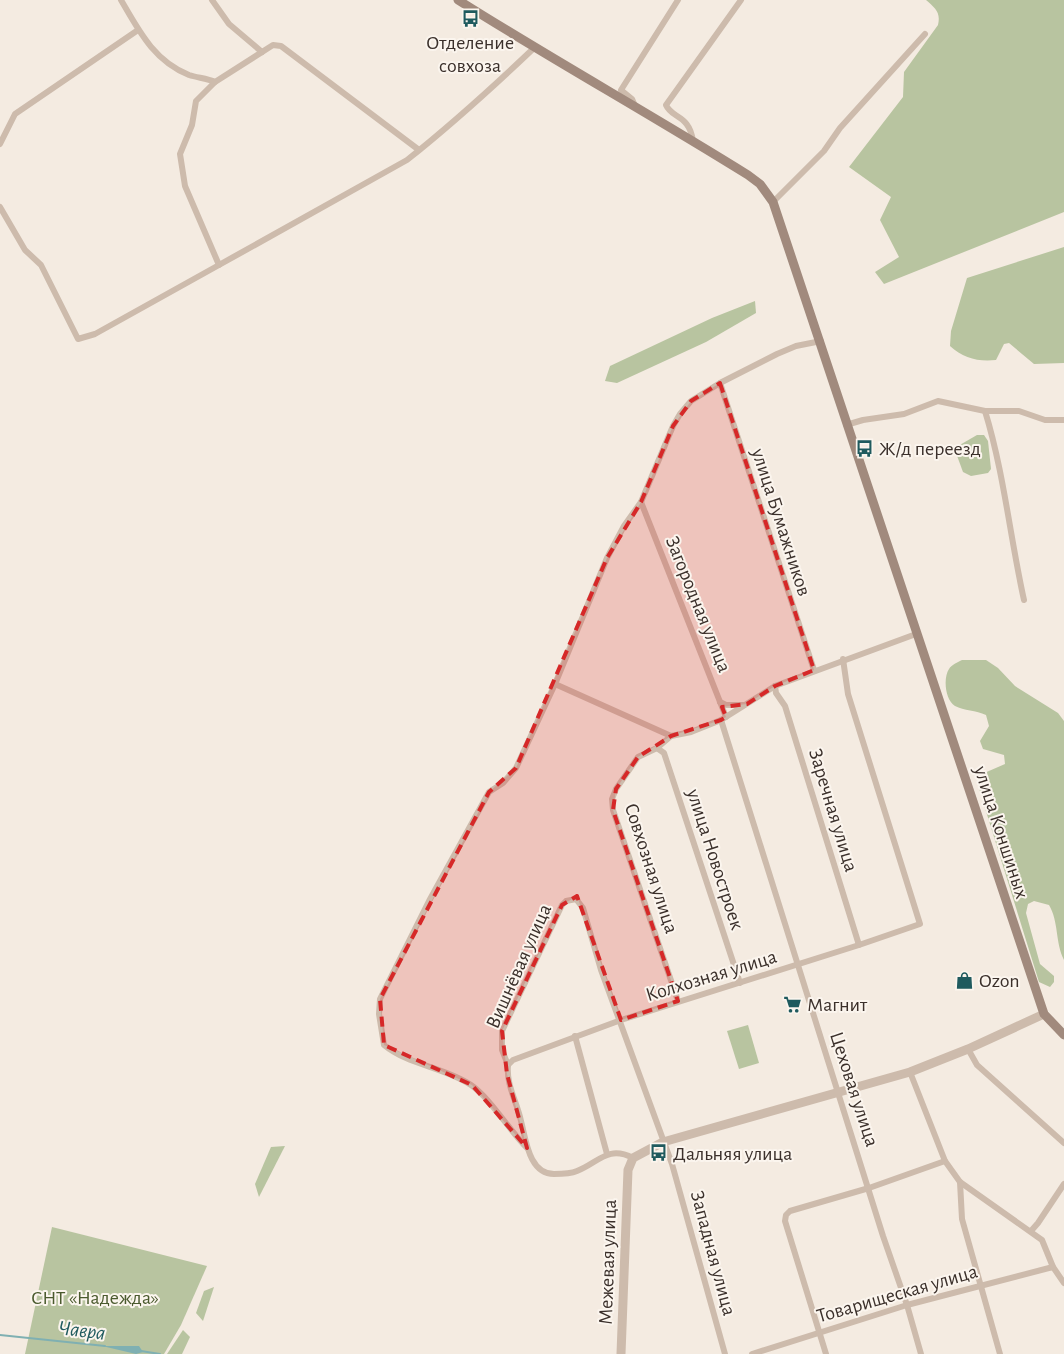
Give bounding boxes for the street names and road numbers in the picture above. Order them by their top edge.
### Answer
street label: улица Бумажников [747,445,814,599]
street label: Загородная улица [662,534,734,675]
street label: Заречная улица [805,746,861,874]
street label: улица Коншиных [970,763,1032,901]
street label: улица Новостроек [683,786,747,932]
street label: Совхозная улица [621,801,681,936]
street label: Вишнёвая улица [483,901,555,1032]
street label: Колхозная улица [643,947,779,1005]
street label: Цеховая улица [826,1029,882,1149]
street label: Западная улица [687,1189,739,1318]
street label: Межевая улица [596,1199,620,1325]
street label: Товарищеская улица [815,1261,980,1326]

